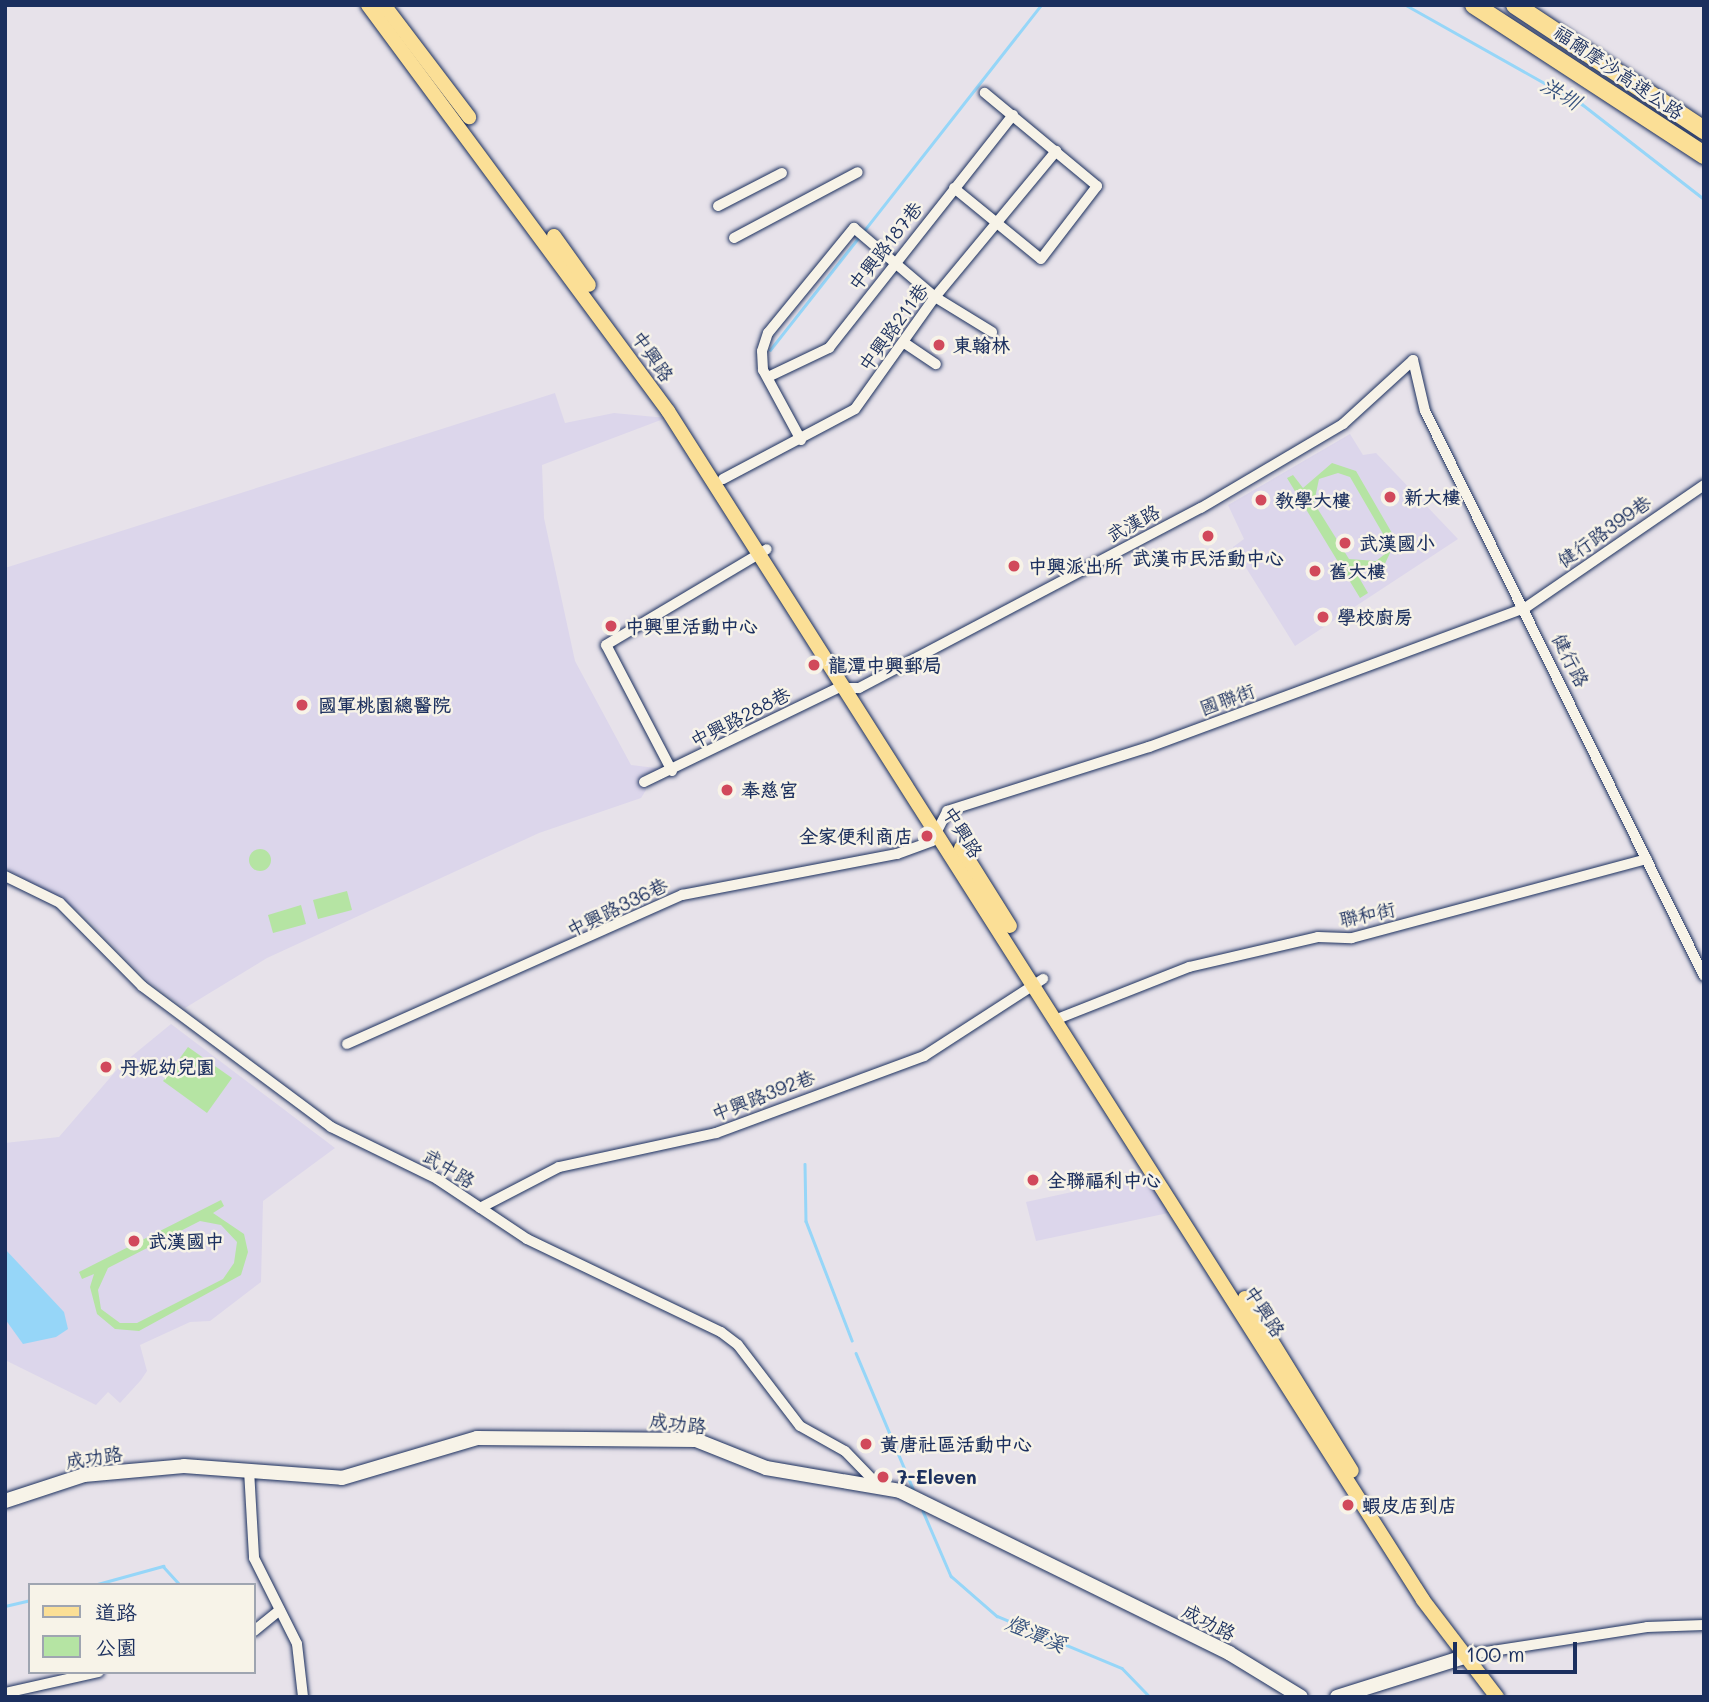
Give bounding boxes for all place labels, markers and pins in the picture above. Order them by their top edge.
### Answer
place label: 東翰林 [953,334,1010,356]
marker: 東翰林 [931,337,947,353]
place label: 新大樓 [1404,486,1461,508]
place label: 教學大樓 [1275,489,1351,511]
marker: 新大樓 [1382,489,1398,505]
marker: 教學大樓 [1253,492,1269,508]
marker: 武漢市民活動中心 [1200,528,1216,544]
place label: 武漢國小 [1359,532,1435,554]
marker: 武漢國小 [1337,535,1353,551]
place label: 武漢市民活動中心 [1132,547,1284,569]
place label: 中興派出所 [1028,555,1123,577]
marker: 中興派出所 [1006,558,1022,574]
place label: 舊大樓 [1329,560,1386,582]
marker: 舊大樓 [1307,563,1323,579]
place label: 學校廚房 [1337,606,1413,628]
marker: 學校廚房 [1315,609,1331,625]
place label: 中興里活動中心 [625,615,758,637]
marker: 中興里活動中心 [603,618,619,634]
place label: 龍潭中興郵局 [828,654,942,676]
marker: 龍潭中興郵局 [806,657,822,673]
place label: 國軍桃園總醫院 [318,694,451,716]
marker: 國軍桃園總醫院 [292,695,312,715]
place label: 奉慈宮 [741,779,798,801]
marker: 奉慈宮 [719,782,735,798]
place label: 全家便利商店 [799,825,913,847]
marker: 全家便利商店 [919,828,935,844]
place label: 丹妮幼兒園 [120,1056,215,1078]
marker: 丹妮幼兒園 [98,1059,114,1075]
place label: 全聯福利中心 [1047,1169,1161,1191]
marker: 全聯福利中心 [1025,1172,1041,1188]
place label: 武漢國中 [148,1230,224,1252]
marker: 武漢國中 [126,1233,142,1249]
place label: 黃唐社區活動中心 [880,1433,1032,1455]
marker: 黃唐社區活動中心 [858,1436,874,1452]
place label: 7-Eleven [897,1466,977,1488]
marker: 7-Eleven [875,1469,891,1485]
place label: 蝦皮店到店 [1362,1494,1457,1516]
marker: 蝦皮店到店 [1340,1497,1356,1513]

